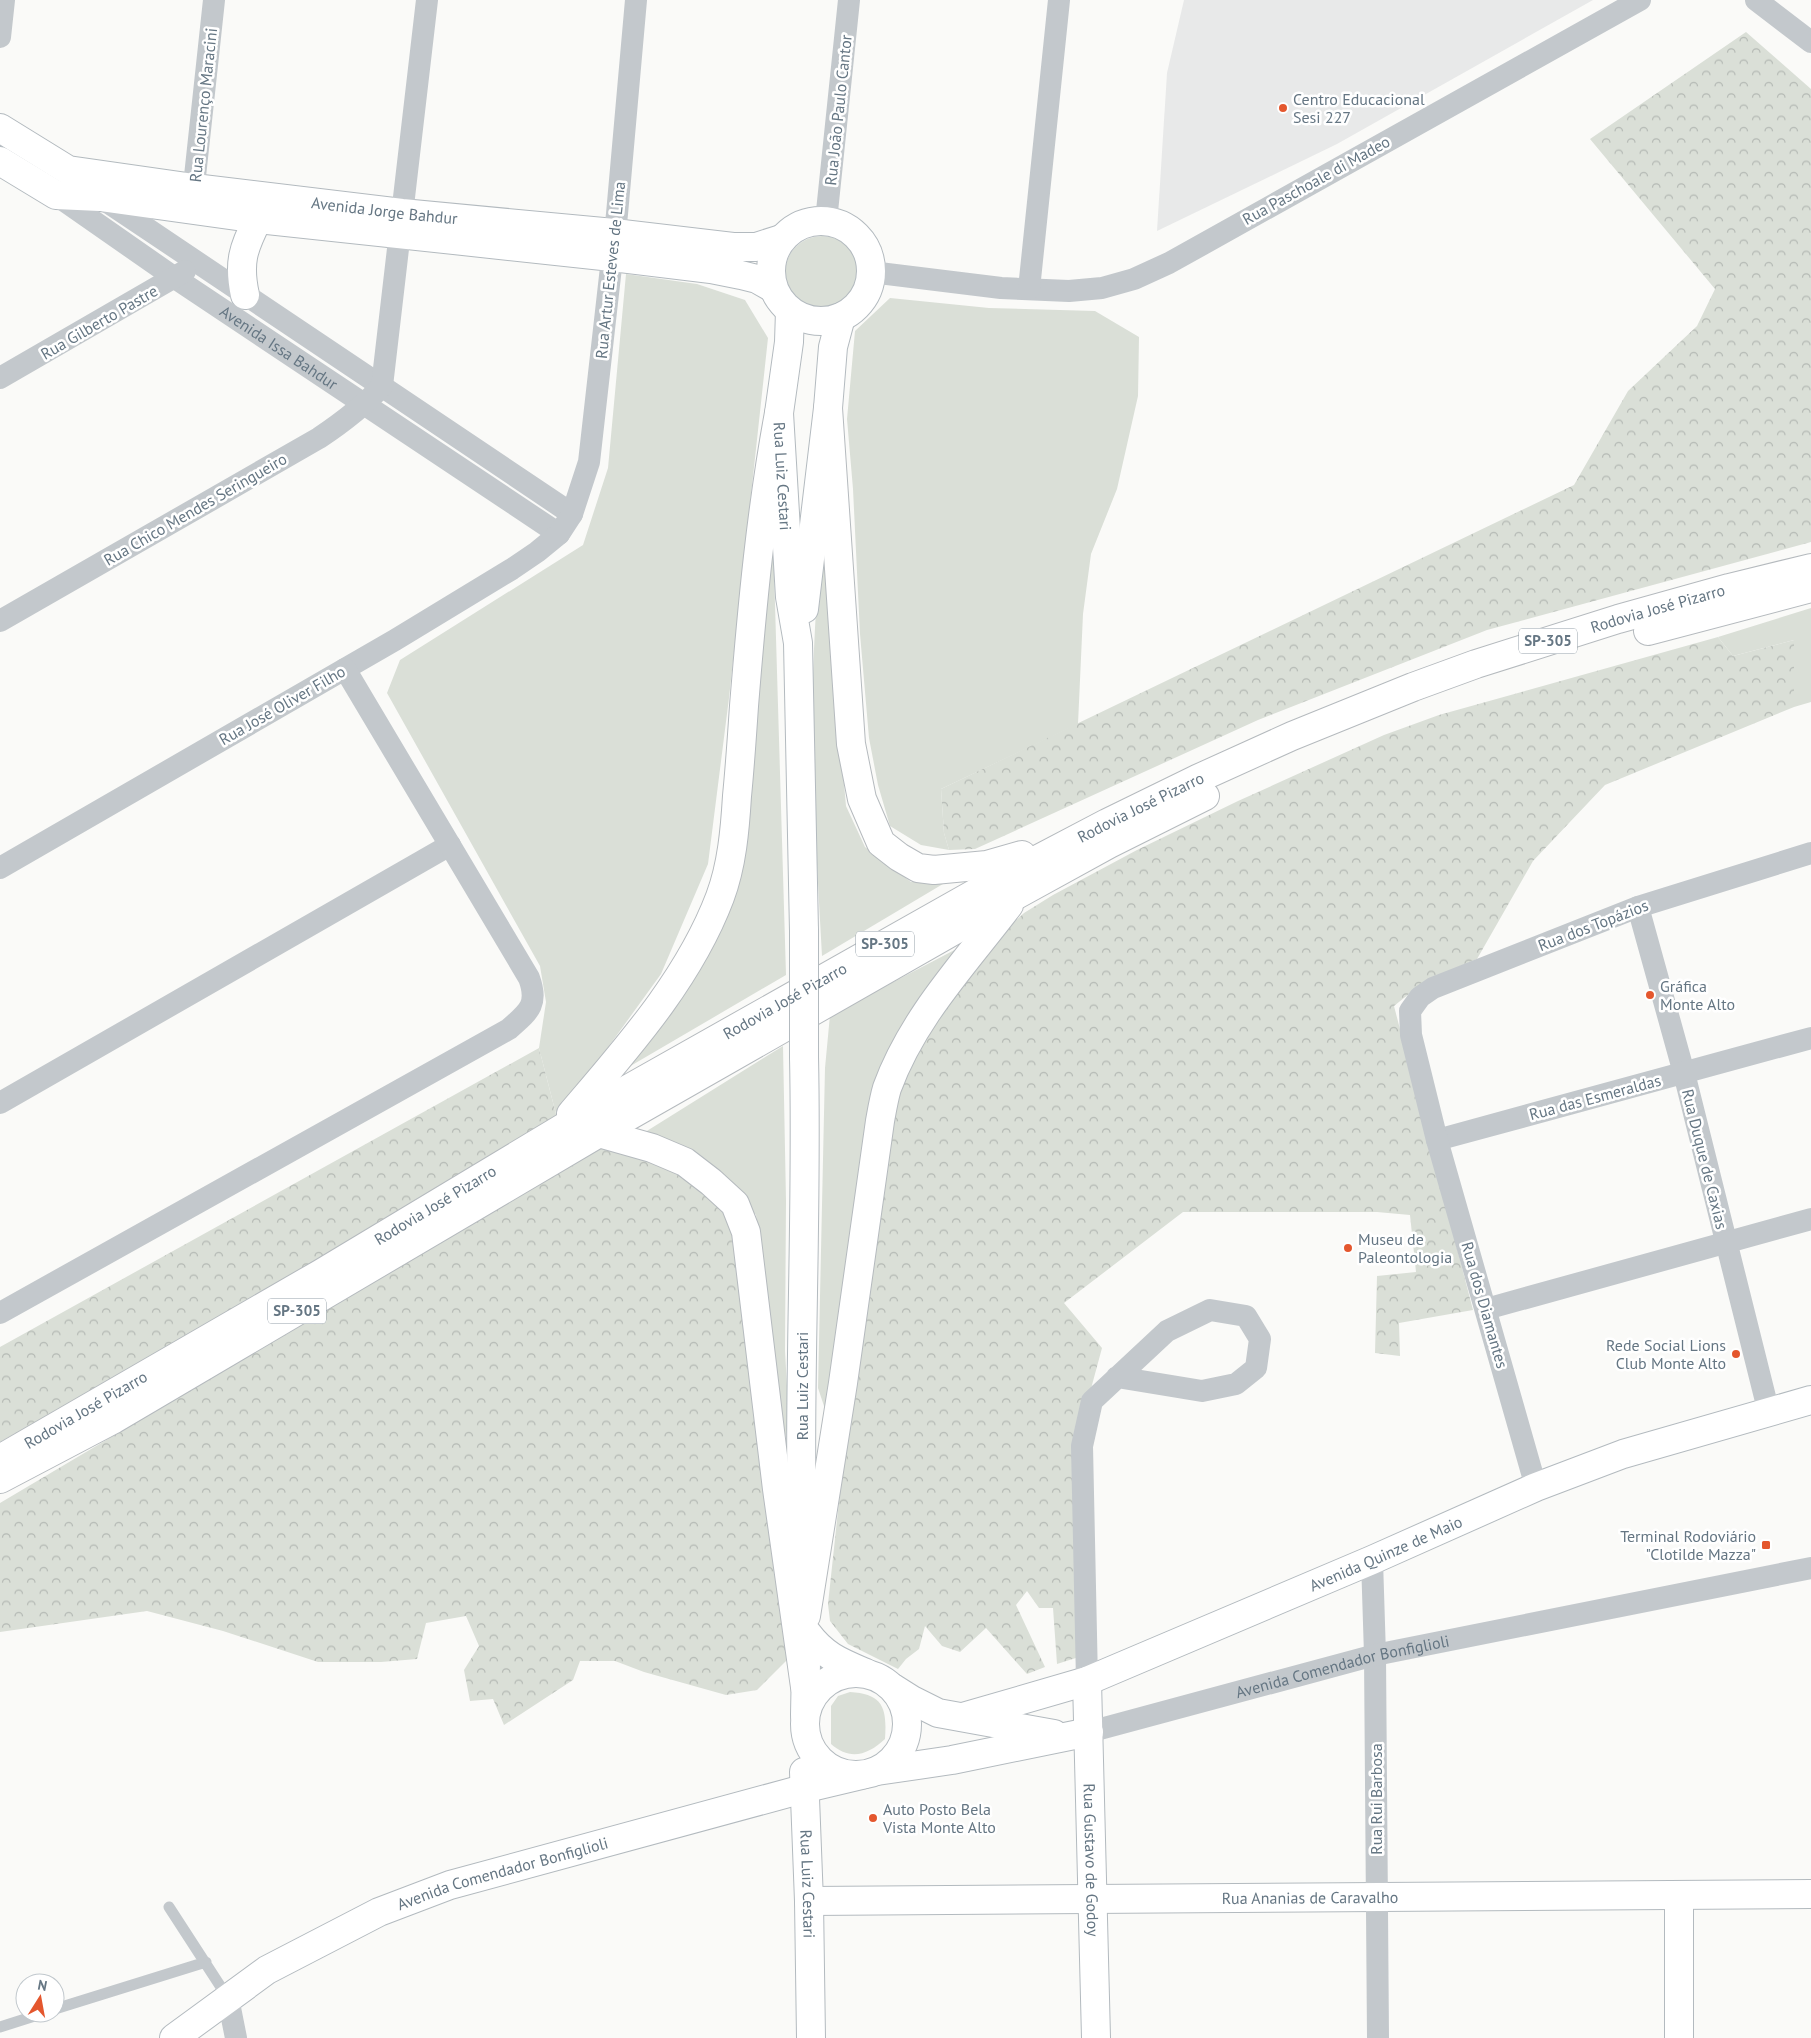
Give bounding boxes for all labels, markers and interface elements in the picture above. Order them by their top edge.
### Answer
street label: Rua Lourenço Maracini [185,27,221,183]
street label: Rua João Paulo Cantor [820,33,856,186]
place label: Centro Educacional Sesi 227 [1293,89,1425,127]
marker: Centro Educacional Sesi 227 [1277,102,1289,114]
street label: Rua Paschoale di Madeo [1239,131,1393,229]
street label: Rua Artur Esteves de Lima [591,180,629,360]
street label: Avenida Jorge Bahdur [310,192,459,228]
street label: Rua Gilberto Pastre [37,280,161,364]
street label: Avenida Issa Bahdur [216,301,342,394]
street label: Rua Luiz Cestari [770,421,796,531]
street label: Rua Chico Mendes Seringueiro [100,448,290,570]
street label: Rodovia José Pizarro [1588,580,1727,637]
road number: SP-305 [1519,628,1577,654]
street label: Rua José Oliver Filho [215,661,349,749]
street label: Rodovia José Pizarro [1074,767,1207,847]
street label: Rua dos Topázios [1535,895,1651,955]
road number: SP-305 [856,932,914,956]
street label: Rodovia José Pizarro [720,958,850,1043]
place label: Gráfica Monte Alto [1660,976,1735,1014]
marker: Gráfica Monte Alto [1644,989,1656,1001]
street label: Rua das Esmeraldas [1527,1070,1663,1124]
street label: Rua Duque de Caxias [1678,1087,1732,1231]
street label: Rodovia José Pizarro [371,1160,500,1249]
place label: Museu de Paleontologia [1358,1229,1452,1267]
street label: Rua dos Diamantes [1457,1239,1513,1371]
marker: Museu de Paleontologia [1342,1242,1354,1254]
road number: SP-305 [268,1298,326,1324]
street label: Rua Luiz Cestari [792,1332,812,1440]
place label: Rede Social Lions Club Monte Alto [1606,1335,1726,1373]
marker: Rede Social Lions Club Monte Alto [1730,1348,1742,1360]
street label: Rodovia José Pizarro [21,1366,151,1453]
street label: Avenida Quinze de Maio [1306,1511,1465,1595]
place label: Terminal Rodoviário "Clotilde Mazza" [1620,1526,1756,1564]
marker: Terminal Rodoviário "Clotilde Mazza" [1760,1539,1772,1551]
street label: Avenida Comendador Bonfiglioli [1233,1630,1451,1702]
street label: Rua Rui Barbosa [1366,1743,1386,1855]
street label: Rua Gustavo de Godoy [1080,1783,1103,1937]
place label: Auto Posto Bela Vista Monte Alto [882,1799,996,1837]
marker: Auto Posto Bela Vista Monte Alto [867,1812,879,1824]
street label: Rua Luiz Cestari [796,1829,820,1938]
street label: Avenida Comendador Bonfiglioli [394,1832,610,1914]
street label: Rua Ananias de Caravalho [1222,1887,1398,1908]
north arrow [15,1973,65,2023]
text: N [36,1976,49,1995]

